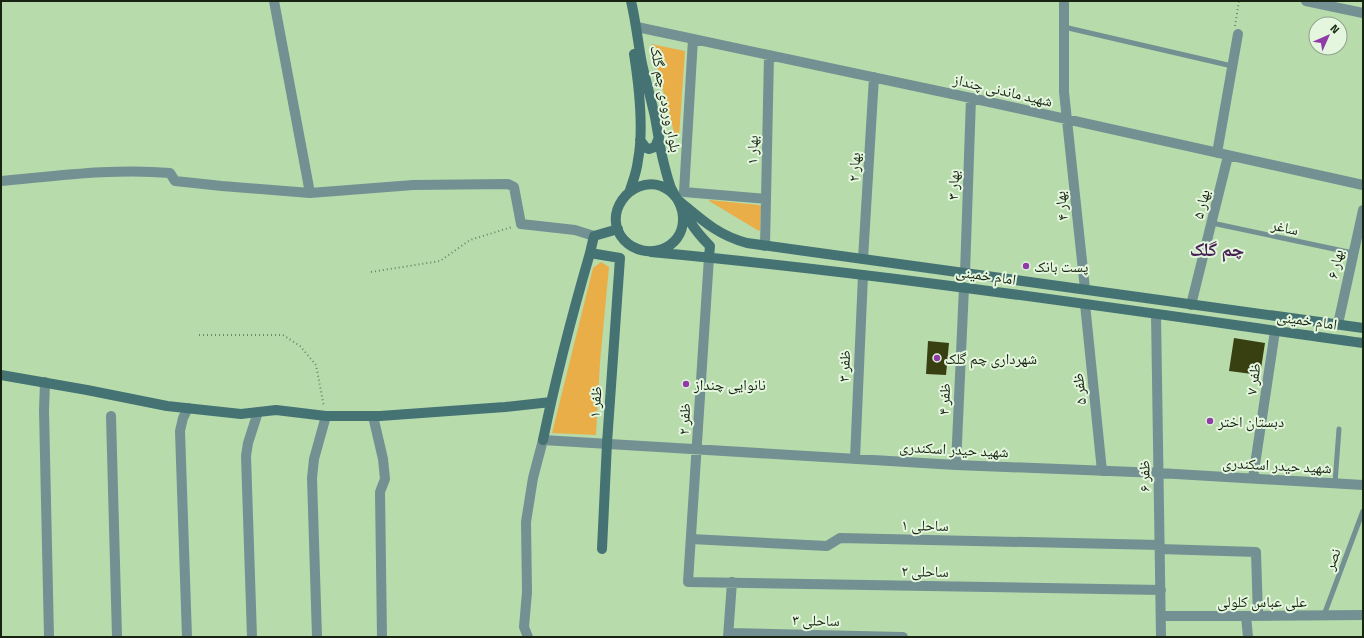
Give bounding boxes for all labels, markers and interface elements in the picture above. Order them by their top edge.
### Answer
north arrow [1308,16,1348,56]
text: N [1327,21,1343,37]
street label: بلوار ورودی چم گلک [644,44,688,154]
street label: شهید ماندنی چنداز [950,67,1055,113]
street label: بهار ۱ [740,135,764,165]
street label: بهار ۲ [842,152,866,182]
street label: بهار ۳ [941,170,965,200]
street label: بهار ۵ [1186,187,1216,221]
street label: بهار ۴ [1048,190,1074,222]
street label: ساغر [1268,213,1301,241]
district label: چم گلک [1190,234,1244,263]
street label: بهار ۶ [1321,247,1349,281]
place label: پست بانک [1034,255,1088,278]
street label: امام خمینی [954,259,1018,291]
marker: پست بانک [1021,261,1031,271]
street label: امام خمینی [1275,304,1339,336]
place label: شهرداری چم گلک [945,347,1037,370]
street label: ظفر ۳ [832,349,856,382]
marker: شهرداری چم گلک [932,353,942,363]
street label: ظفر ۷ [1239,362,1267,396]
street label: ظفر ۵ [1066,372,1092,406]
place label: نانوایی چنداز [693,373,766,396]
marker: نانوایی چنداز [681,379,691,389]
street label: ظفر ۴ [932,382,956,415]
street label: ظفر ۱ [582,385,608,419]
street label: ظفر ۲ [672,402,696,435]
place label: دبستان اختر [1217,410,1284,433]
marker: دبستان اختر [1205,416,1215,426]
street label: شهید حیدر اسکندری [899,435,1009,463]
street label: شهید حیدر اسکندری [1222,451,1332,479]
street label: ظفر ۶ [1132,460,1156,492]
street label: ساحلی ۱ [901,513,949,537]
street label: نصر [1317,545,1347,574]
street label: ساحلی ۲ [901,559,949,583]
street label: علی عباس کلولی [1217,590,1307,613]
street label: ساحلی ۳ [792,608,840,632]

